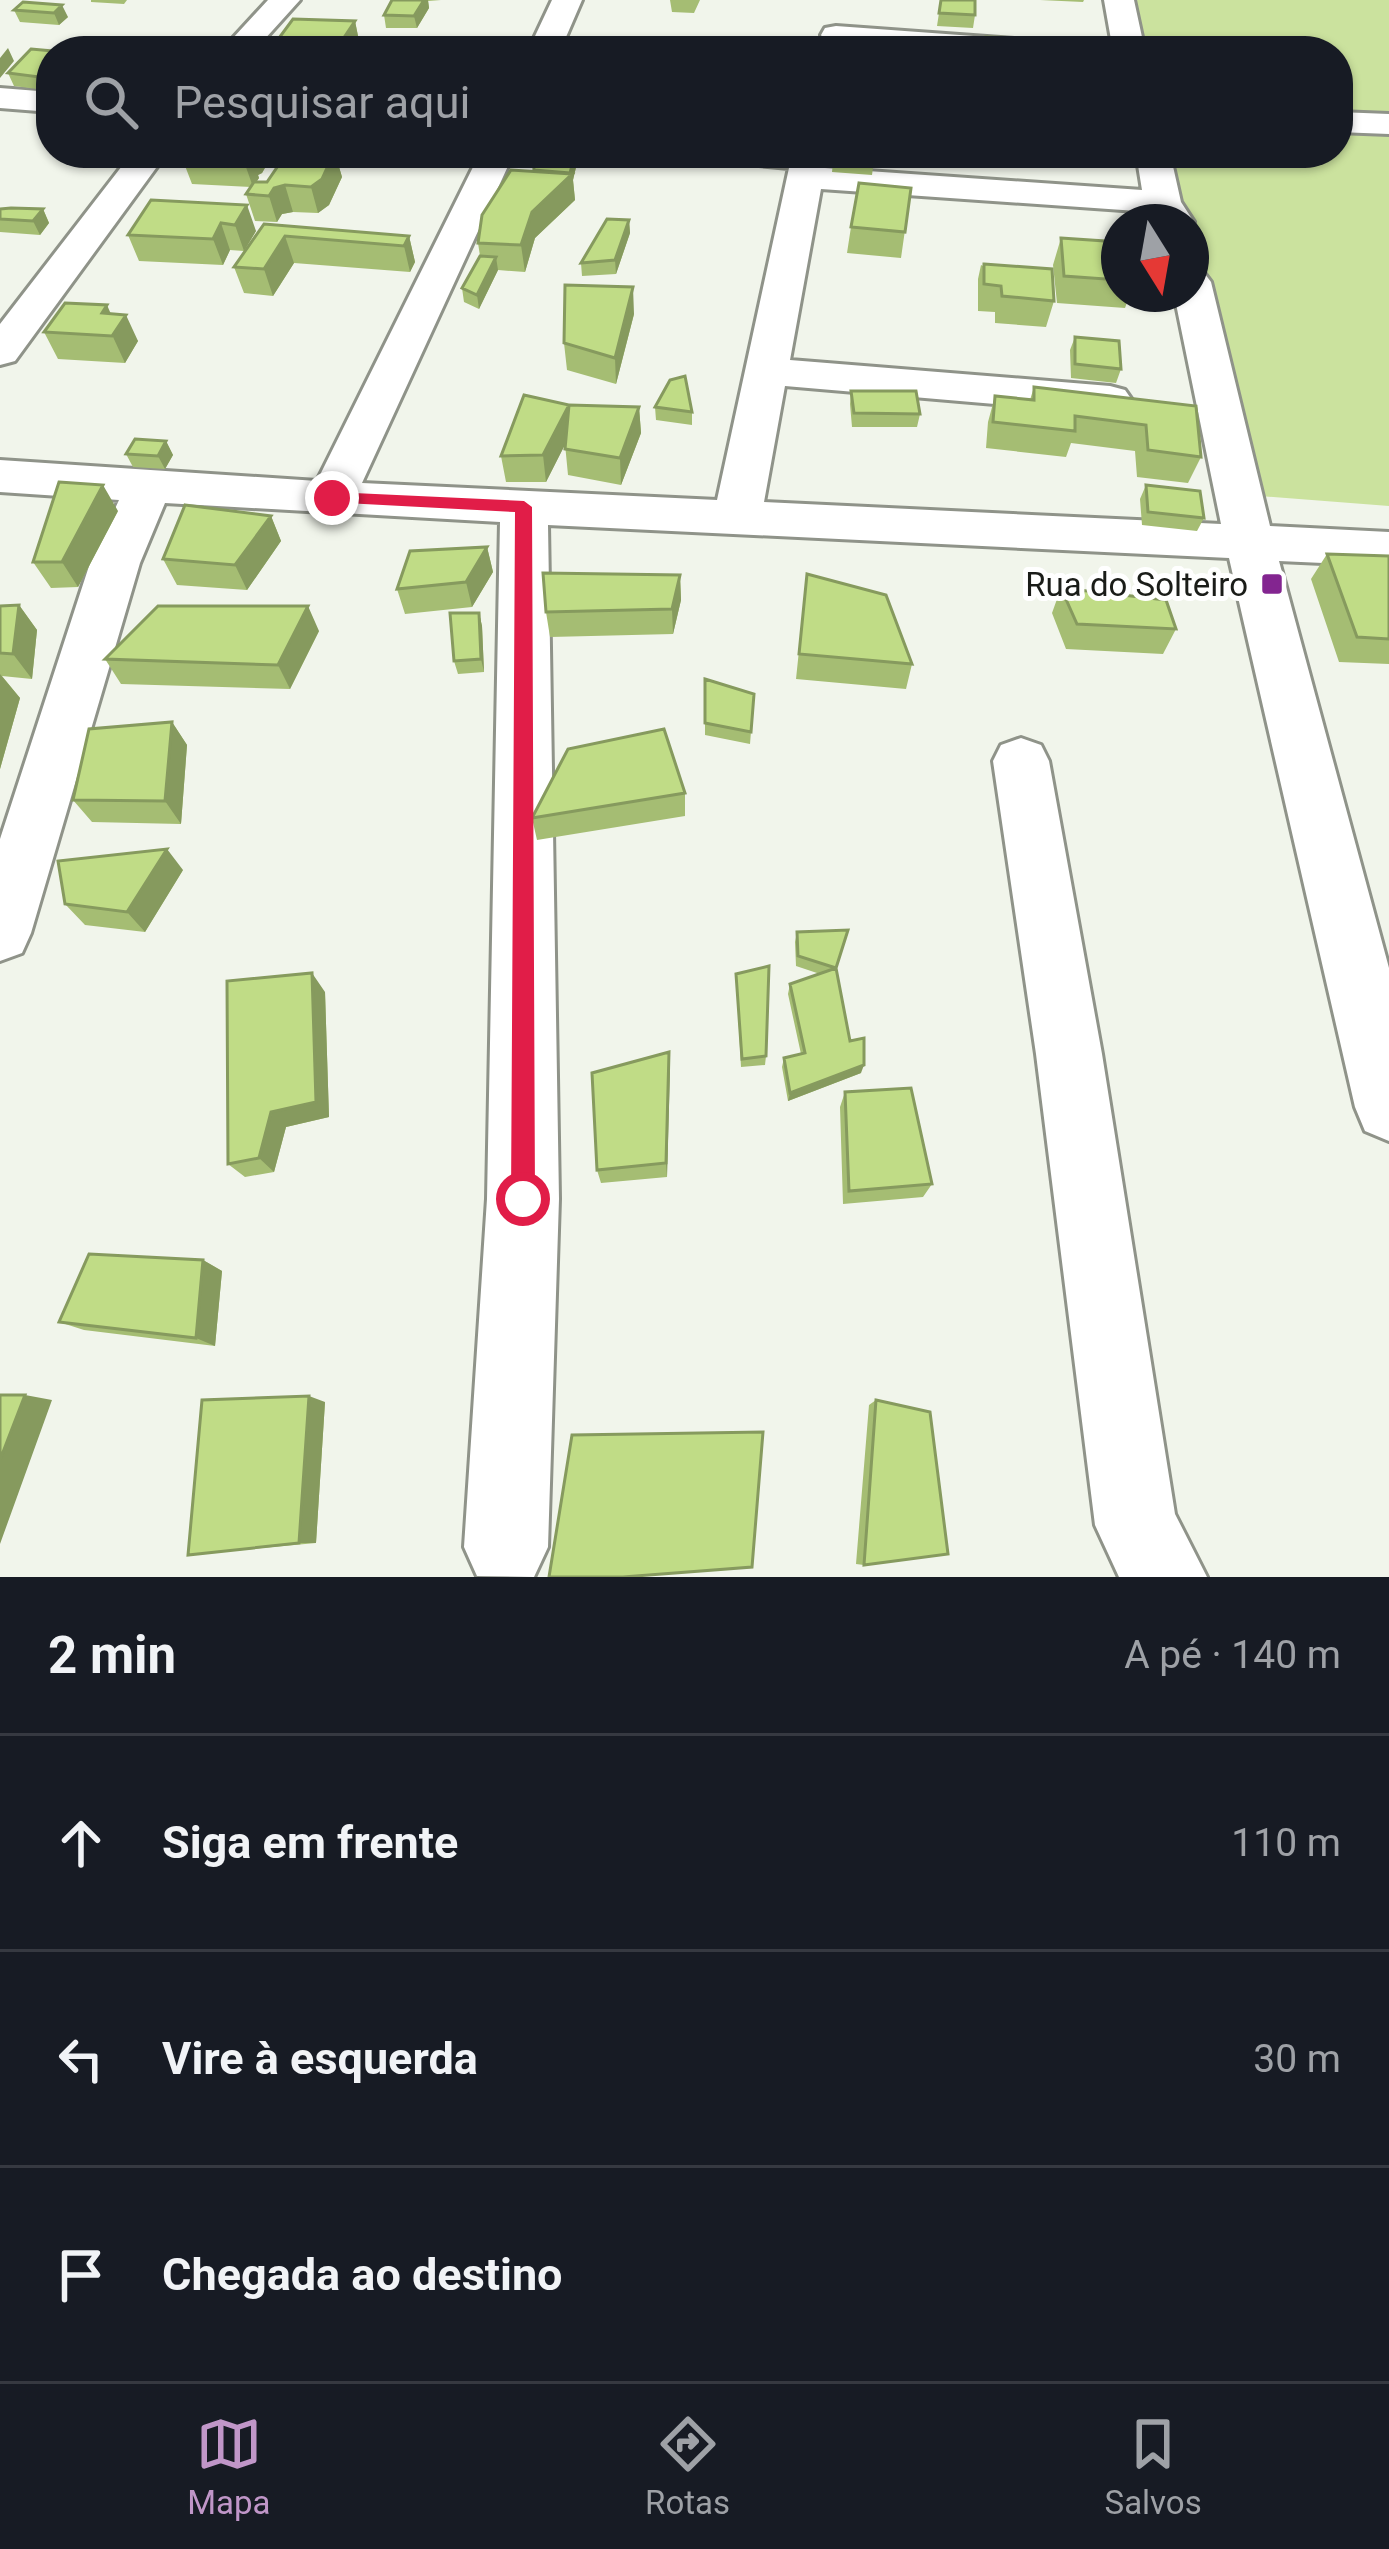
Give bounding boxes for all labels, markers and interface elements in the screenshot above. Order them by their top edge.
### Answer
search box [36,36,1353,168]
icon: search [78,69,144,135]
text: Pesquisar aqui [174,76,470,129]
north arrow [1101,204,1209,312]
route end [305,471,359,525]
place label: Rua do Solteiro [1025,565,1248,604]
marker: Rua do Solteiro [1259,571,1285,597]
route start [496,1172,550,1226]
text: 2 min [48,1626,176,1685]
text: A pé · 140 m [1124,1632,1341,1678]
icon: ahead [48,1810,114,1876]
text: Siga em frente [162,1816,458,1869]
text: 110 m [1231,1820,1341,1866]
icon: left [48,2026,114,2092]
text: Vire à esquerda [162,2032,478,2085]
text: 30 m [1253,2036,1341,2082]
icon: arrive [48,2242,114,2308]
text: Chegada ao destino [162,2248,563,2301]
tab: Mapa [187,2411,271,2522]
tab: Rotas [645,2411,730,2522]
tab: Salvos [1105,2411,1202,2522]

